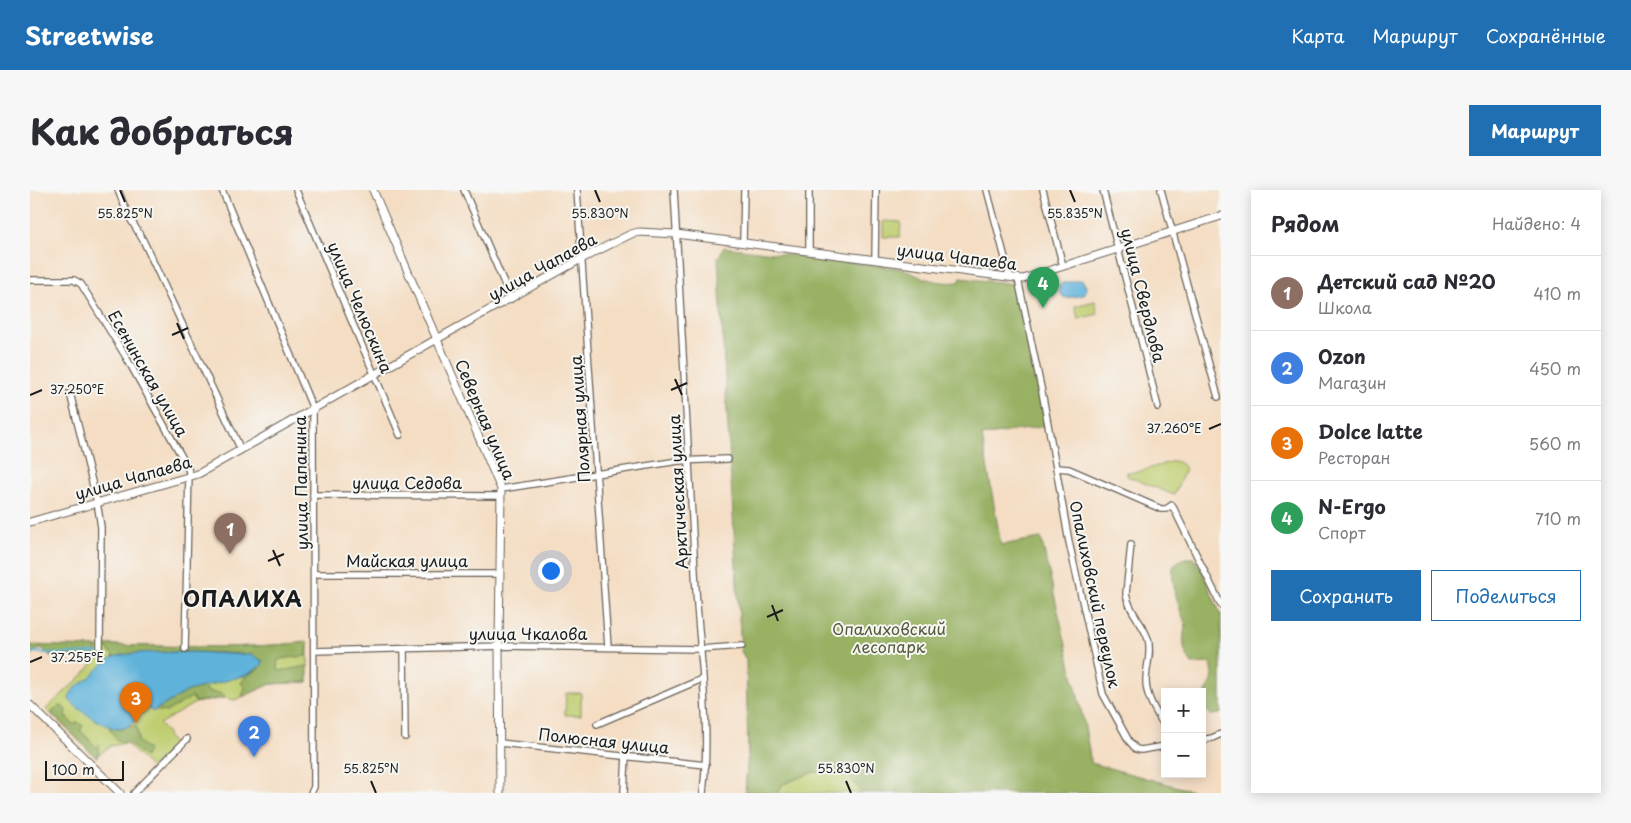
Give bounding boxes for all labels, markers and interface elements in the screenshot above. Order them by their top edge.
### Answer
text: Streetwise [25,17,154,53]
text: Карта [1292,22,1344,49]
text: Маршрут [1372,22,1458,49]
text: Сохранённые [1486,22,1606,49]
text: Как добраться [30,104,294,157]
button: Маршрут [1469,105,1601,156]
text: 55.825°N [97,204,153,222]
text: 55.830°N [571,204,629,222]
text: 55.835°N [1047,204,1103,222]
text: Рядом [1271,207,1339,239]
text: Найдено: 4 [1492,211,1581,235]
street label: улица Свердлова [1116,225,1172,365]
street label: улица Чапаева [483,226,601,306]
street label: улица Чапаева [896,237,1018,275]
street label: улица Челюскина [322,238,400,376]
pin: 4 [1027,267,1059,308]
text: Детский сад №20 [1318,267,1496,295]
text: 1 [1283,281,1291,305]
text: 410 m [1533,281,1581,305]
text: Школа [1318,295,1372,319]
street label: Есенинская улица [103,305,195,441]
text: Ozon [1318,342,1366,370]
street label: Северная улица [450,355,522,483]
street label: Полярная улица [563,355,595,483]
text: 2 [1281,356,1293,380]
text: 450 m [1529,356,1581,380]
text: Магазин [1318,370,1387,394]
text: 37.250°E [50,380,104,398]
street label: Арктическая улица [661,414,693,570]
street label: улица Папанина [287,416,313,550]
text: Dolce latte [1318,417,1423,445]
text: 37.260°E [1146,419,1202,437]
text: 3 [1282,431,1292,455]
text: 560 m [1529,431,1581,455]
text: Ресторан [1318,445,1391,469]
street label: улица Чапаева [72,449,194,505]
street label: улица Седова [352,470,462,494]
text: N-Ergo [1318,492,1386,520]
street label: Опалиховский переулок [1064,498,1128,690]
text: 4 [1282,506,1292,530]
text: 710 m [1535,506,1581,530]
pin: 1 [214,513,246,554]
text: Спорт [1318,520,1366,544]
street label: Майская улица [346,548,468,572]
your location [538,558,564,584]
button: Сохранить [1271,570,1421,621]
button: Поделиться [1431,570,1581,621]
district label: ОПАЛИХА [183,582,303,614]
park label: Опалиховский лесопарк [832,616,946,658]
street label: улица Чкалова [469,621,587,645]
text: 37.255°E [50,648,104,666]
pin: 3 [120,682,152,723]
map controls [1161,688,1206,778]
button: + [1161,688,1206,733]
pin: 2 [238,716,270,757]
street label: Полюсная улица [538,721,670,759]
button: − [1161,733,1206,778]
scale bar [45,758,124,781]
text: 100 m [52,759,95,780]
text: 55.825°N [343,759,399,777]
text: 55.830°N [817,759,875,777]

